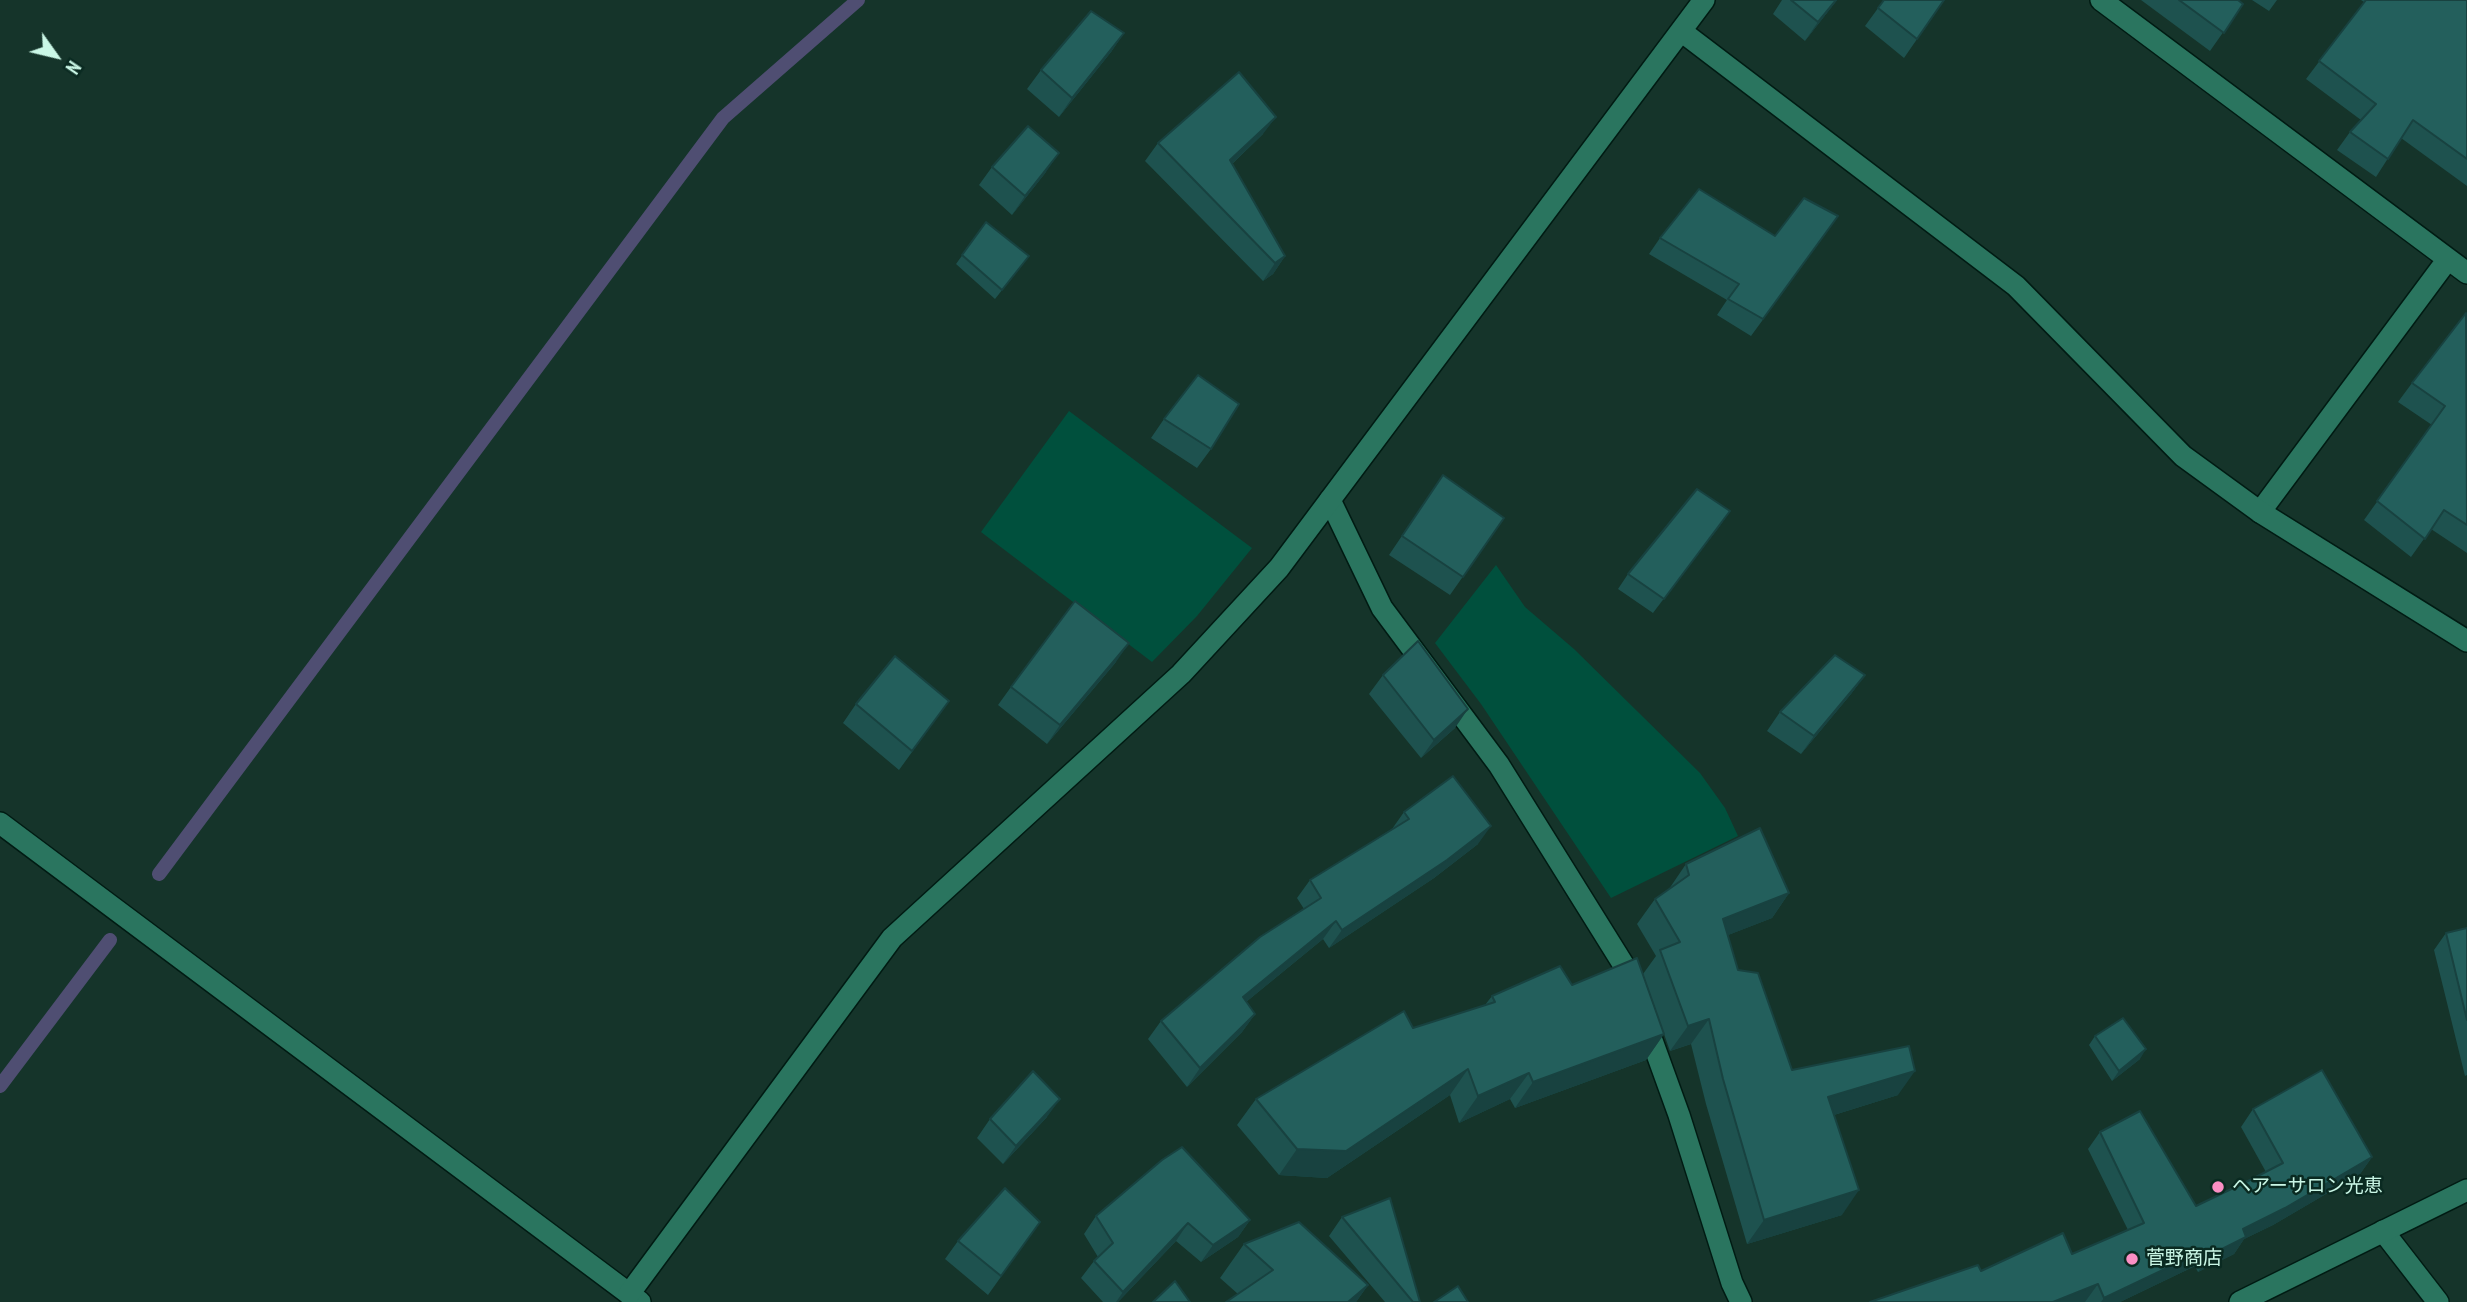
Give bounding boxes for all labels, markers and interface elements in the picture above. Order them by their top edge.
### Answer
north arrow [21,21,91,91]
text: N [61,57,86,79]
place label: ヘアーサロン光恵 [2232,1176,2383,1198]
marker: ヘアーサロン光恵 [2210,1179,2226,1195]
place label: 菅野商店 [2146,1248,2222,1270]
marker: 菅野商店 [2124,1251,2140,1267]

